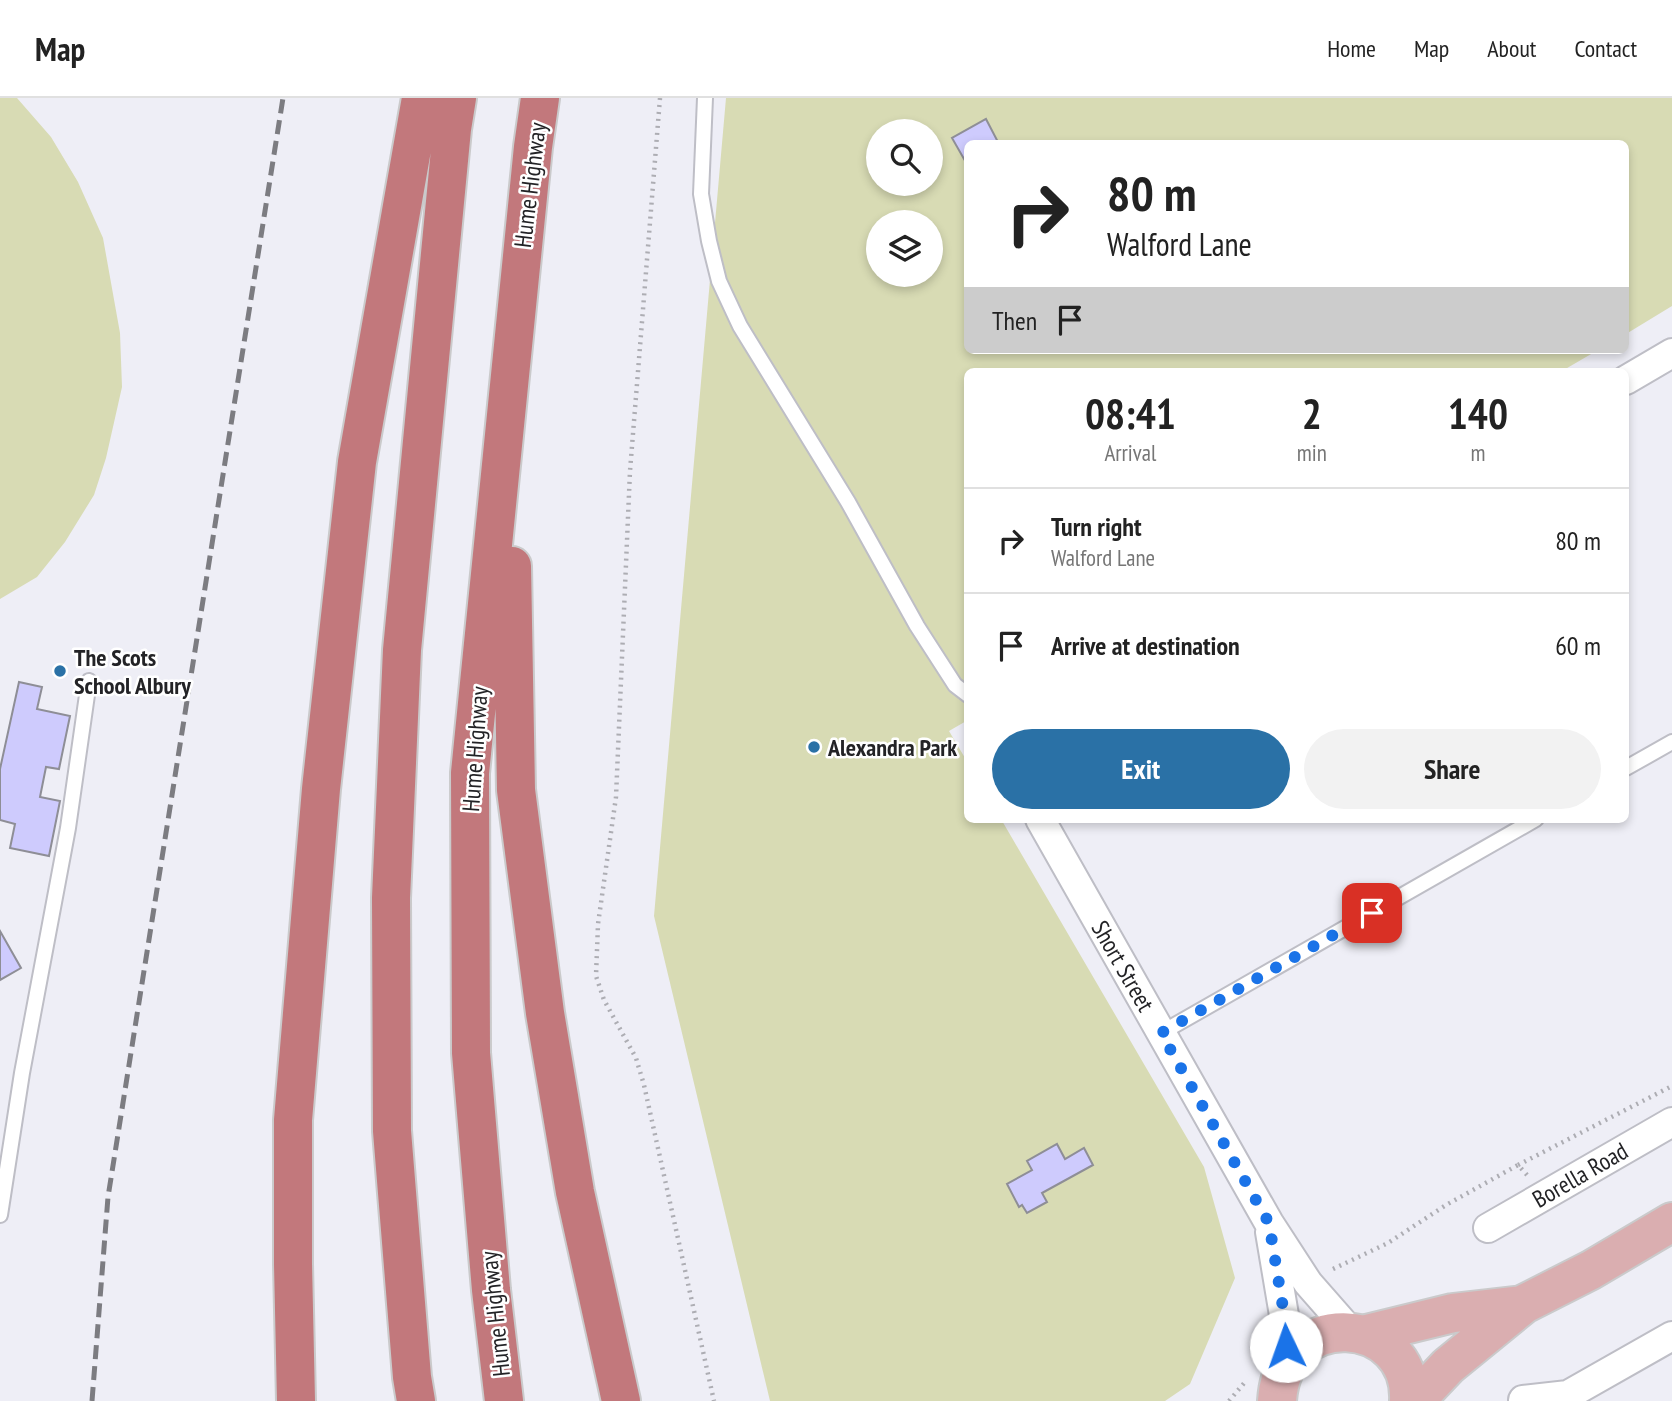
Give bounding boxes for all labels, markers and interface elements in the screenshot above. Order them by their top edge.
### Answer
text: Map [35,27,85,70]
text: Home [1327,33,1376,64]
text: Map [1414,33,1449,64]
text: About [1487,33,1536,64]
text: Contact [1574,33,1637,64]
map controls [866,119,943,287]
button: search [866,119,943,196]
street label: Hume Highway [507,121,553,249]
text: 80 m [1107,161,1196,225]
icon: right [992,168,1083,259]
button: layers [866,210,943,287]
text: Walford Lane [1107,223,1252,265]
icon: arrive [1051,301,1089,339]
text: Then [992,304,1037,337]
text: 08:41 [1085,386,1176,441]
text: 2 [1302,386,1322,441]
text: 140 [1448,386,1508,441]
text: Arrival [1104,438,1156,467]
text: min [1297,438,1327,467]
text: m [1470,438,1485,467]
text: Turn right [1051,510,1142,543]
icon: right [992,522,1030,560]
text: 80 m [1555,524,1601,557]
text: Walford Lane [1051,543,1155,572]
icon: arrive [992,627,1030,665]
text: Arrive at destination [1051,629,1240,662]
text: 60 m [1555,629,1601,662]
place label: The Scots School Albury [74,642,191,701]
marker: The Scots School Albury [52,663,68,679]
street label: Hume Highway [455,685,495,813]
button: Exit [992,729,1290,809]
button: Share [1304,729,1601,809]
place label: Alexandra Park [827,732,957,763]
marker: Alexandra Park [806,739,822,755]
pin [1342,883,1402,943]
icon: arrive [1353,894,1391,932]
street label: Short Street [1085,915,1162,1017]
street label: Borella Road [1527,1135,1633,1215]
street label: Hume Highway [473,1250,517,1378]
position arrow [1249,1309,1323,1383]

